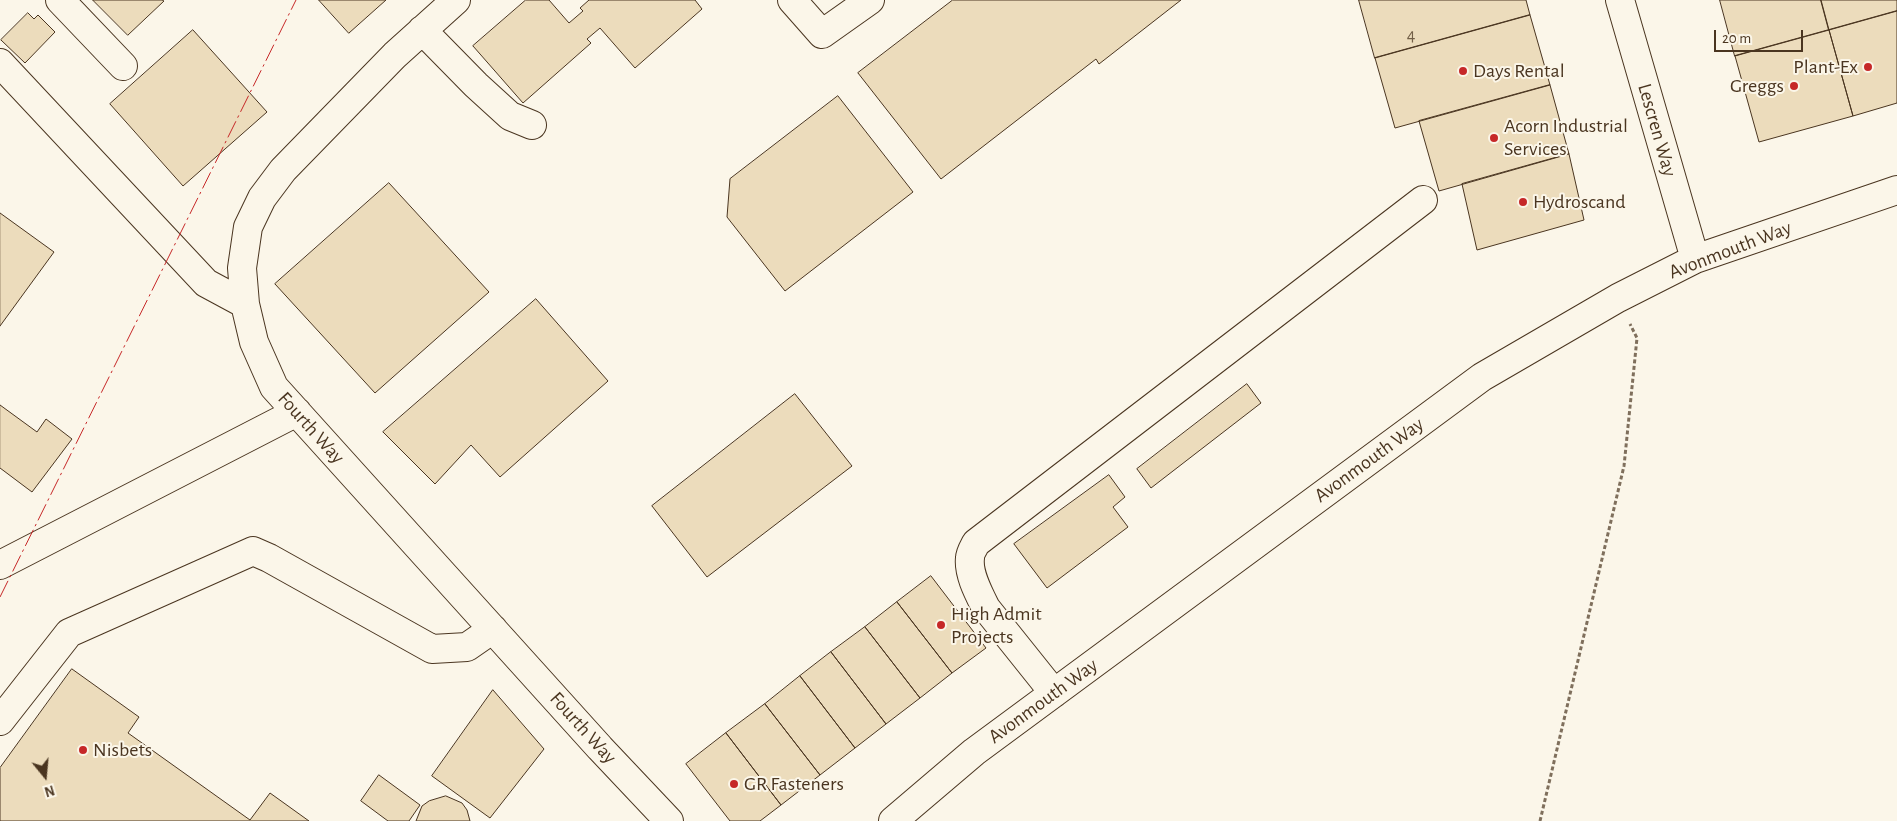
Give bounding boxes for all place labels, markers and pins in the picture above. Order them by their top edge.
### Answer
place label: Plant-Ex [1793,55,1858,79]
place label: Days Rental [1473,59,1565,83]
marker: Plant-Ex [1862,61,1874,73]
marker: Days Rental [1457,65,1469,77]
place label: Greggs [1730,74,1784,98]
marker: Greggs [1788,80,1800,92]
place label: Acorn Industrial Services [1504,114,1628,161]
marker: Acorn Industrial Services [1488,132,1500,144]
place label: Hydroscand [1533,190,1626,214]
marker: Hydroscand [1517,196,1529,208]
place label: High Admit Projects [951,602,1042,649]
marker: High Admit Projects [935,619,947,631]
place label: Nisbets [93,738,152,762]
marker: Nisbets [77,744,89,756]
place label: GR Fasteners [744,772,844,796]
marker: GR Fasteners [728,778,740,790]

